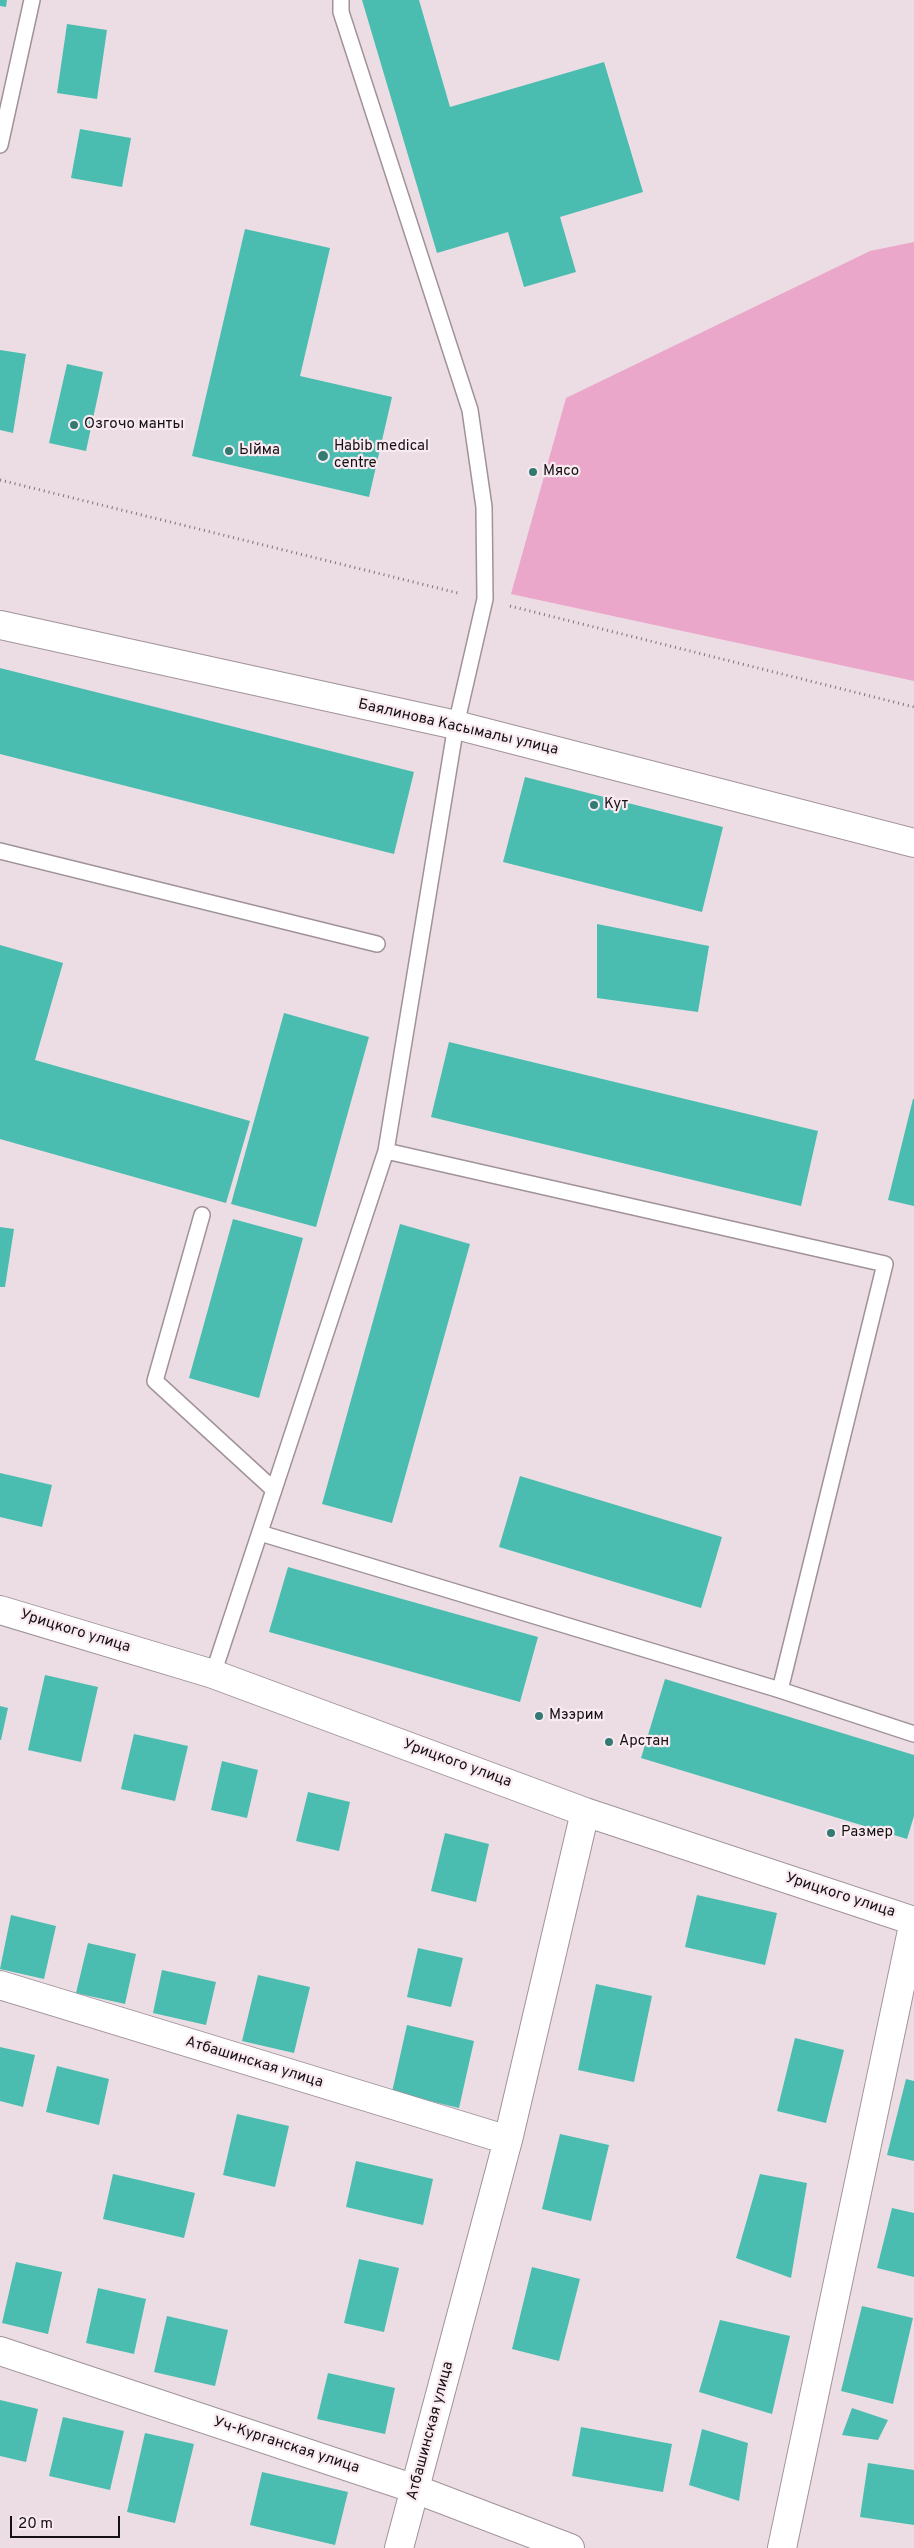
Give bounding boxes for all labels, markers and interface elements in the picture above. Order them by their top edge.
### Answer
place label: Озгочо манты [84,416,184,434]
marker: Озгочо манты [68,419,80,431]
place label: Habib medical centre [334,438,429,473]
place label: Ыйма [239,442,280,460]
marker: Ыйма [223,445,235,457]
marker: Habib medical centre [316,449,330,463]
place label: Мясо [543,463,579,481]
marker: Мясо [527,466,539,478]
street label: Баялинова Касымалы улица [356,696,560,760]
place label: Кут [604,796,628,814]
marker: Кут [588,799,600,811]
street label: Урицкого улица [18,1607,132,1657]
place label: Мээрим [549,1707,604,1725]
marker: Мээрим [533,1710,545,1722]
place label: Арстан [619,1733,669,1751]
street label: Урицкого улица [400,1736,514,1792]
marker: Арстан [603,1736,615,1748]
place label: Размер [841,1824,893,1842]
marker: Размер [825,1827,837,1839]
street label: Урицкого улица [783,1870,897,1922]
street label: Атбашинская улица [183,2034,325,2092]
street label: Атбашинская улица [404,2360,458,2502]
street label: Уч-Курганская улица [211,2414,361,2478]
scale bar [12,2506,122,2538]
text: 20 m [18,2515,53,2534]

